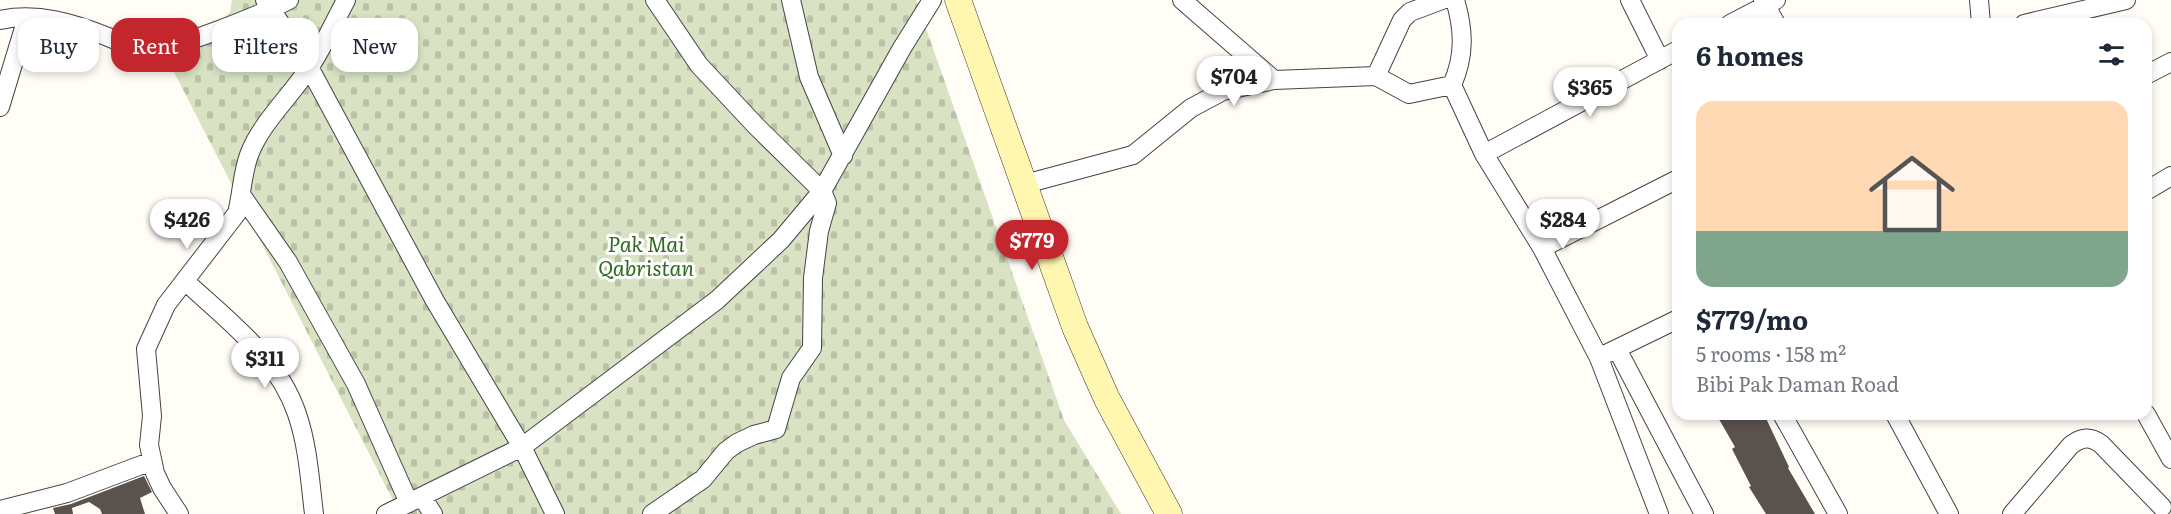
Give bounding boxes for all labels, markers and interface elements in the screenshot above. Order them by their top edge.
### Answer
chip: Buy [18,18,99,72]
chip: Rent [111,18,200,72]
chip: Filters [212,18,319,72]
chip: New [331,18,418,72]
text: 6 homes [1696,35,1803,74]
icon: filters [2095,38,2128,71]
pin: $704 [1198,56,1270,107]
text: $704 [1210,60,1258,90]
pin: $365 [1554,67,1626,118]
text: $365 [1567,71,1613,101]
icon: home [1858,140,1966,248]
pin: $426 [151,199,223,250]
pin: $284 [1527,199,1599,250]
text: $426 [164,203,210,233]
text: $284 [1540,203,1586,233]
pin: $779 [996,220,1068,271]
text: $779 [1009,224,1055,254]
park label: Pak Mai Qabristan [598,227,695,282]
text: $779/mo [1696,299,1808,338]
pin: $311 [229,338,301,389]
text: 5 rooms · 158 m² [1696,338,1846,368]
text: $311 [245,342,285,372]
text: Bibi Pak Daman Road [1696,368,1899,398]

